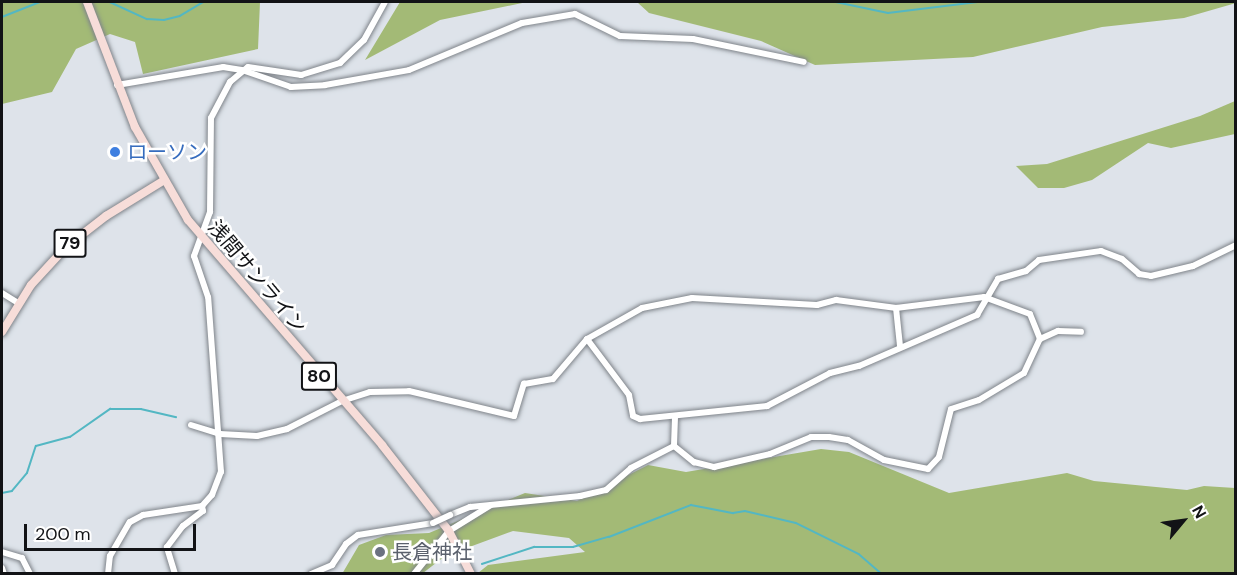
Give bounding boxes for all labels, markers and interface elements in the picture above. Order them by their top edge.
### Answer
place label: ローソン [127,140,207,164]
marker: ローソン [108,145,122,159]
street label: 浅間サンライン [203,216,311,338]
road number: 79 [54,228,86,258]
road number: 80 [300,361,338,391]
north arrow [1153,491,1213,551]
text: N [1187,502,1211,522]
scale bar [27,512,200,550]
text: 200 m [35,522,91,546]
place label: 長倉神社 [392,540,472,564]
marker: 長倉神社 [373,545,387,559]

